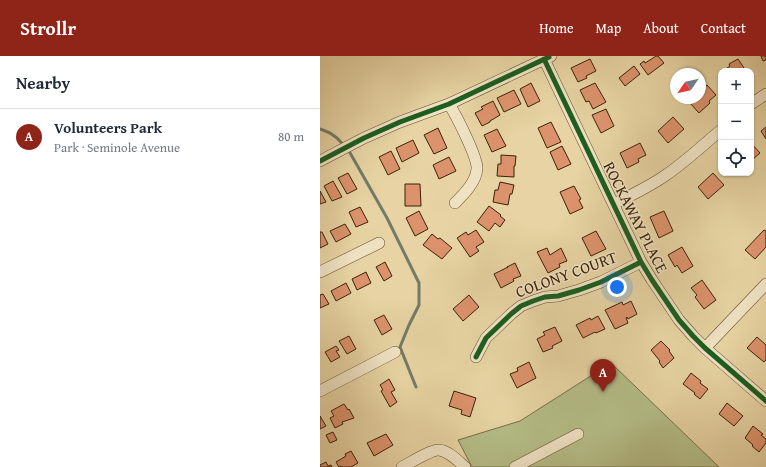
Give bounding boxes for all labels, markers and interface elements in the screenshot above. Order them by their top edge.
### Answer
text: Strollr [20,14,76,42]
text: Home [539,18,574,38]
text: Map [596,18,621,38]
text: About [643,18,679,38]
text: Contact [701,18,746,38]
north arrow [670,68,706,104]
map controls [718,68,754,176]
button: + [718,68,754,104]
text: Nearby [16,70,70,95]
button: − [718,104,754,140]
text: Volunteers Park [54,117,162,138]
text: A [25,127,33,146]
text: 80 m [278,127,304,146]
text: Park · Seminole Avenue [54,138,180,157]
button: locate [718,140,754,176]
street label: ROCKAWAY PLACE [598,157,674,277]
street label: COLONY COURT [512,245,620,303]
your location [607,277,627,297]
pin: A [590,359,616,392]

